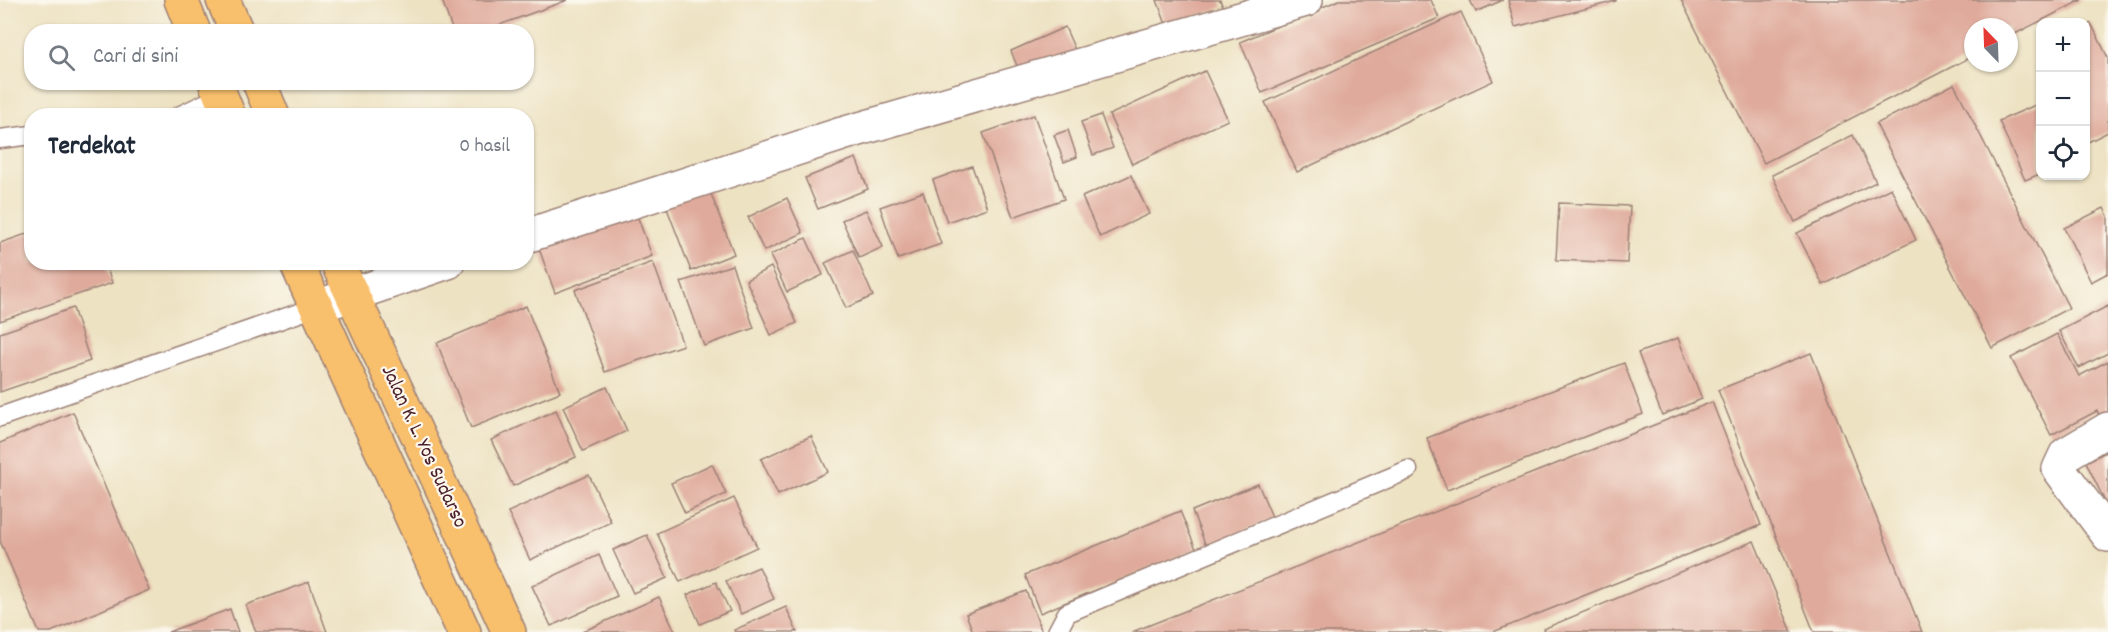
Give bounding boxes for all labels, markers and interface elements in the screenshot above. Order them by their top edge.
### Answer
north arrow [1964,18,2018,72]
map controls [2036,18,2090,180]
button: + [2036,18,2090,72]
search box [24,24,534,90]
icon: search [45,41,78,74]
text: Cari di sini [93,42,178,73]
button: − [2036,72,2090,126]
button: locate [2036,126,2090,180]
text: Terdekat [48,129,136,166]
text: 0 hasil [459,133,510,161]
street label: Jalan K. L. Yos Sudarso [372,361,474,533]

